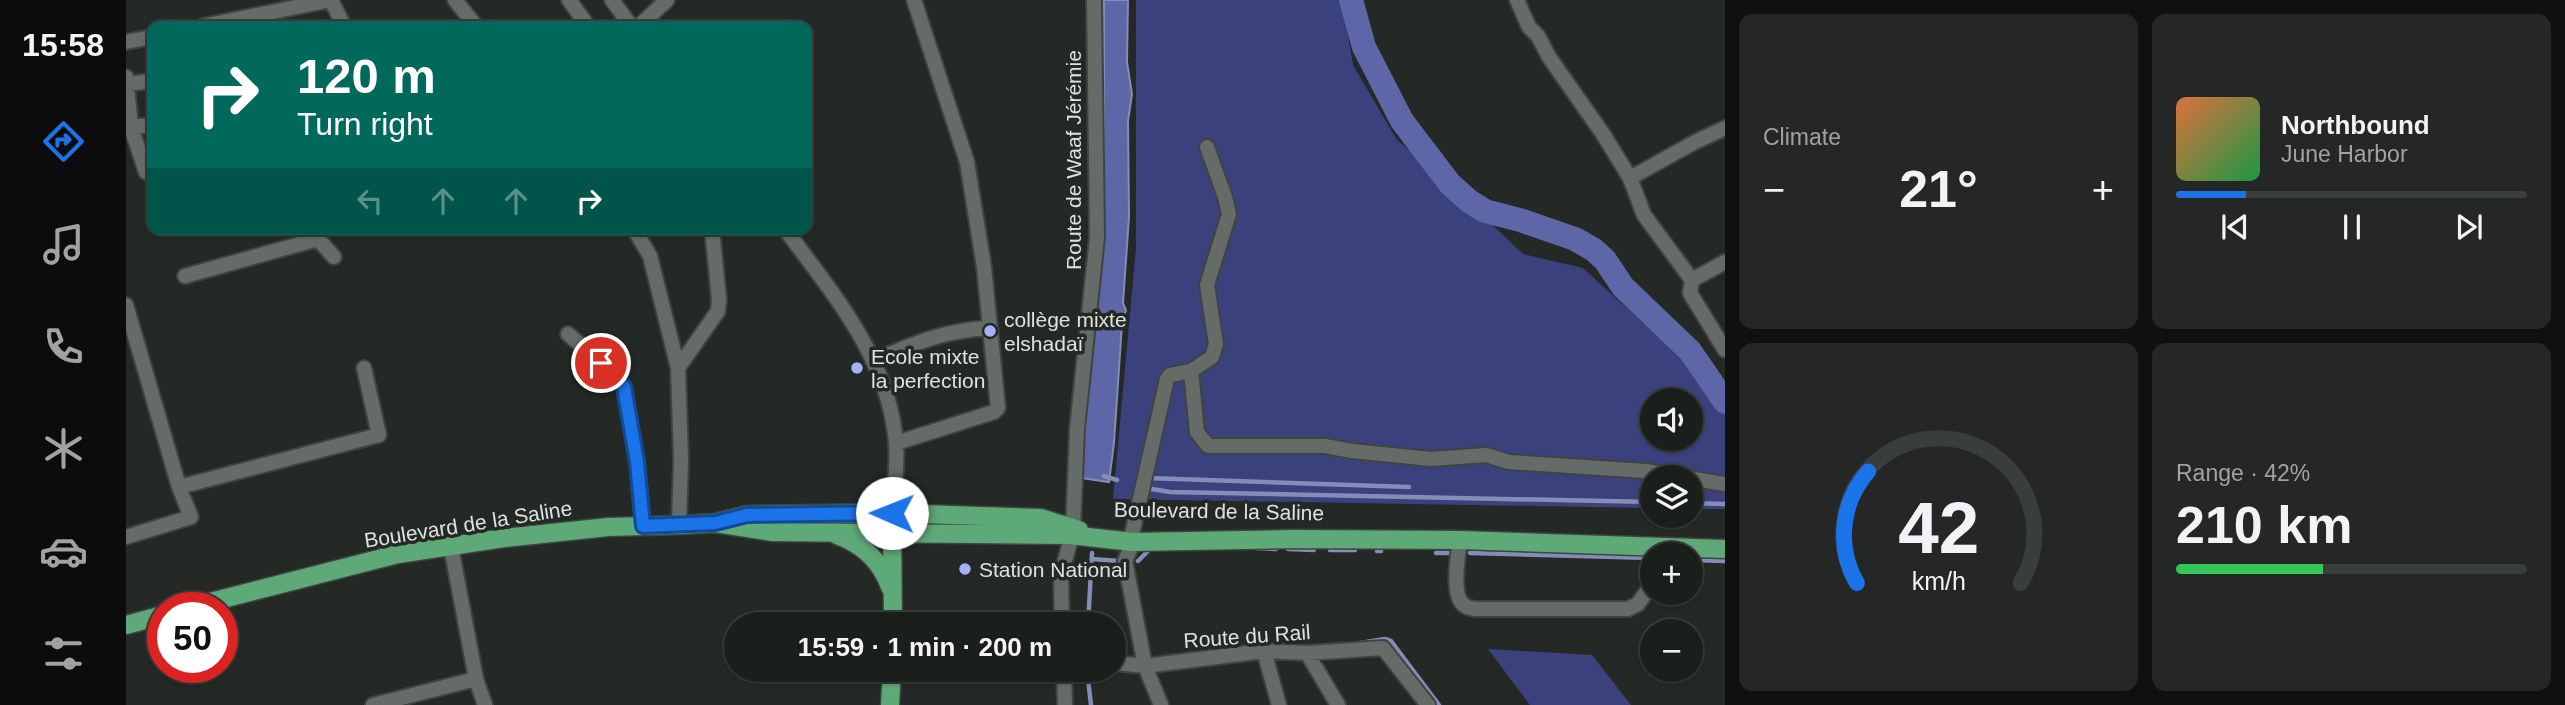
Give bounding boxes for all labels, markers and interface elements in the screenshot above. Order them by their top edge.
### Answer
text: 15:58 [22,27,104,63]
icon: right [182,49,273,140]
text: 120 m [297,49,436,103]
street label: Route de Waaf Jérémie [1062,50,1085,270]
text: Turn right [297,106,433,142]
text: Northbound [2281,110,2430,140]
icon: directions [39,117,88,166]
text: Climate [1763,124,1841,150]
text: June Harbor [2281,141,2408,167]
text: 21° [1899,160,1978,218]
text: − [1763,169,1785,211]
text: + [2092,169,2114,211]
icon: left [351,182,389,220]
icon: ahead [424,182,462,220]
icon: ahead [497,182,535,220]
icon: right [570,182,608,220]
icon: previous [2216,208,2254,246]
icon: pause [2333,208,2371,246]
icon: next [2450,208,2488,246]
icon: music [39,220,88,269]
place label: collège mixte elshadaï [1004,308,1127,355]
icon: phone [39,322,88,371]
marker: collège mixte elshadaï [982,323,998,339]
pin [571,333,631,393]
icon: arrive [582,344,620,382]
place label: Ecole mixte la perfection [871,345,985,392]
marker: Ecole mixte la perfection [849,360,865,376]
map controls [1640,388,1703,682]
button: sound [1640,388,1703,451]
icon: climate [39,424,88,473]
text: Range · 42% [2176,460,2310,486]
button: layers [1640,465,1703,528]
position arrow [855,476,929,550]
text: 42 [1898,487,1979,568]
street label: Boulevard de la Saline [362,496,574,552]
text: 210 km [2176,496,2352,554]
street label: Boulevard de la Saline [1114,498,1324,524]
icon: car [39,527,88,576]
button: + [1640,542,1703,605]
place label: Station National [979,558,1127,581]
marker: Station National [957,561,973,577]
text: km/h [1911,567,1966,595]
speed limit sign: 50 [147,592,238,683]
button: − [1640,619,1703,682]
street label: Route du Rail [1183,620,1311,652]
icon: filters [39,629,88,678]
text: 15:59 · 1 min · 200 m [798,632,1052,662]

